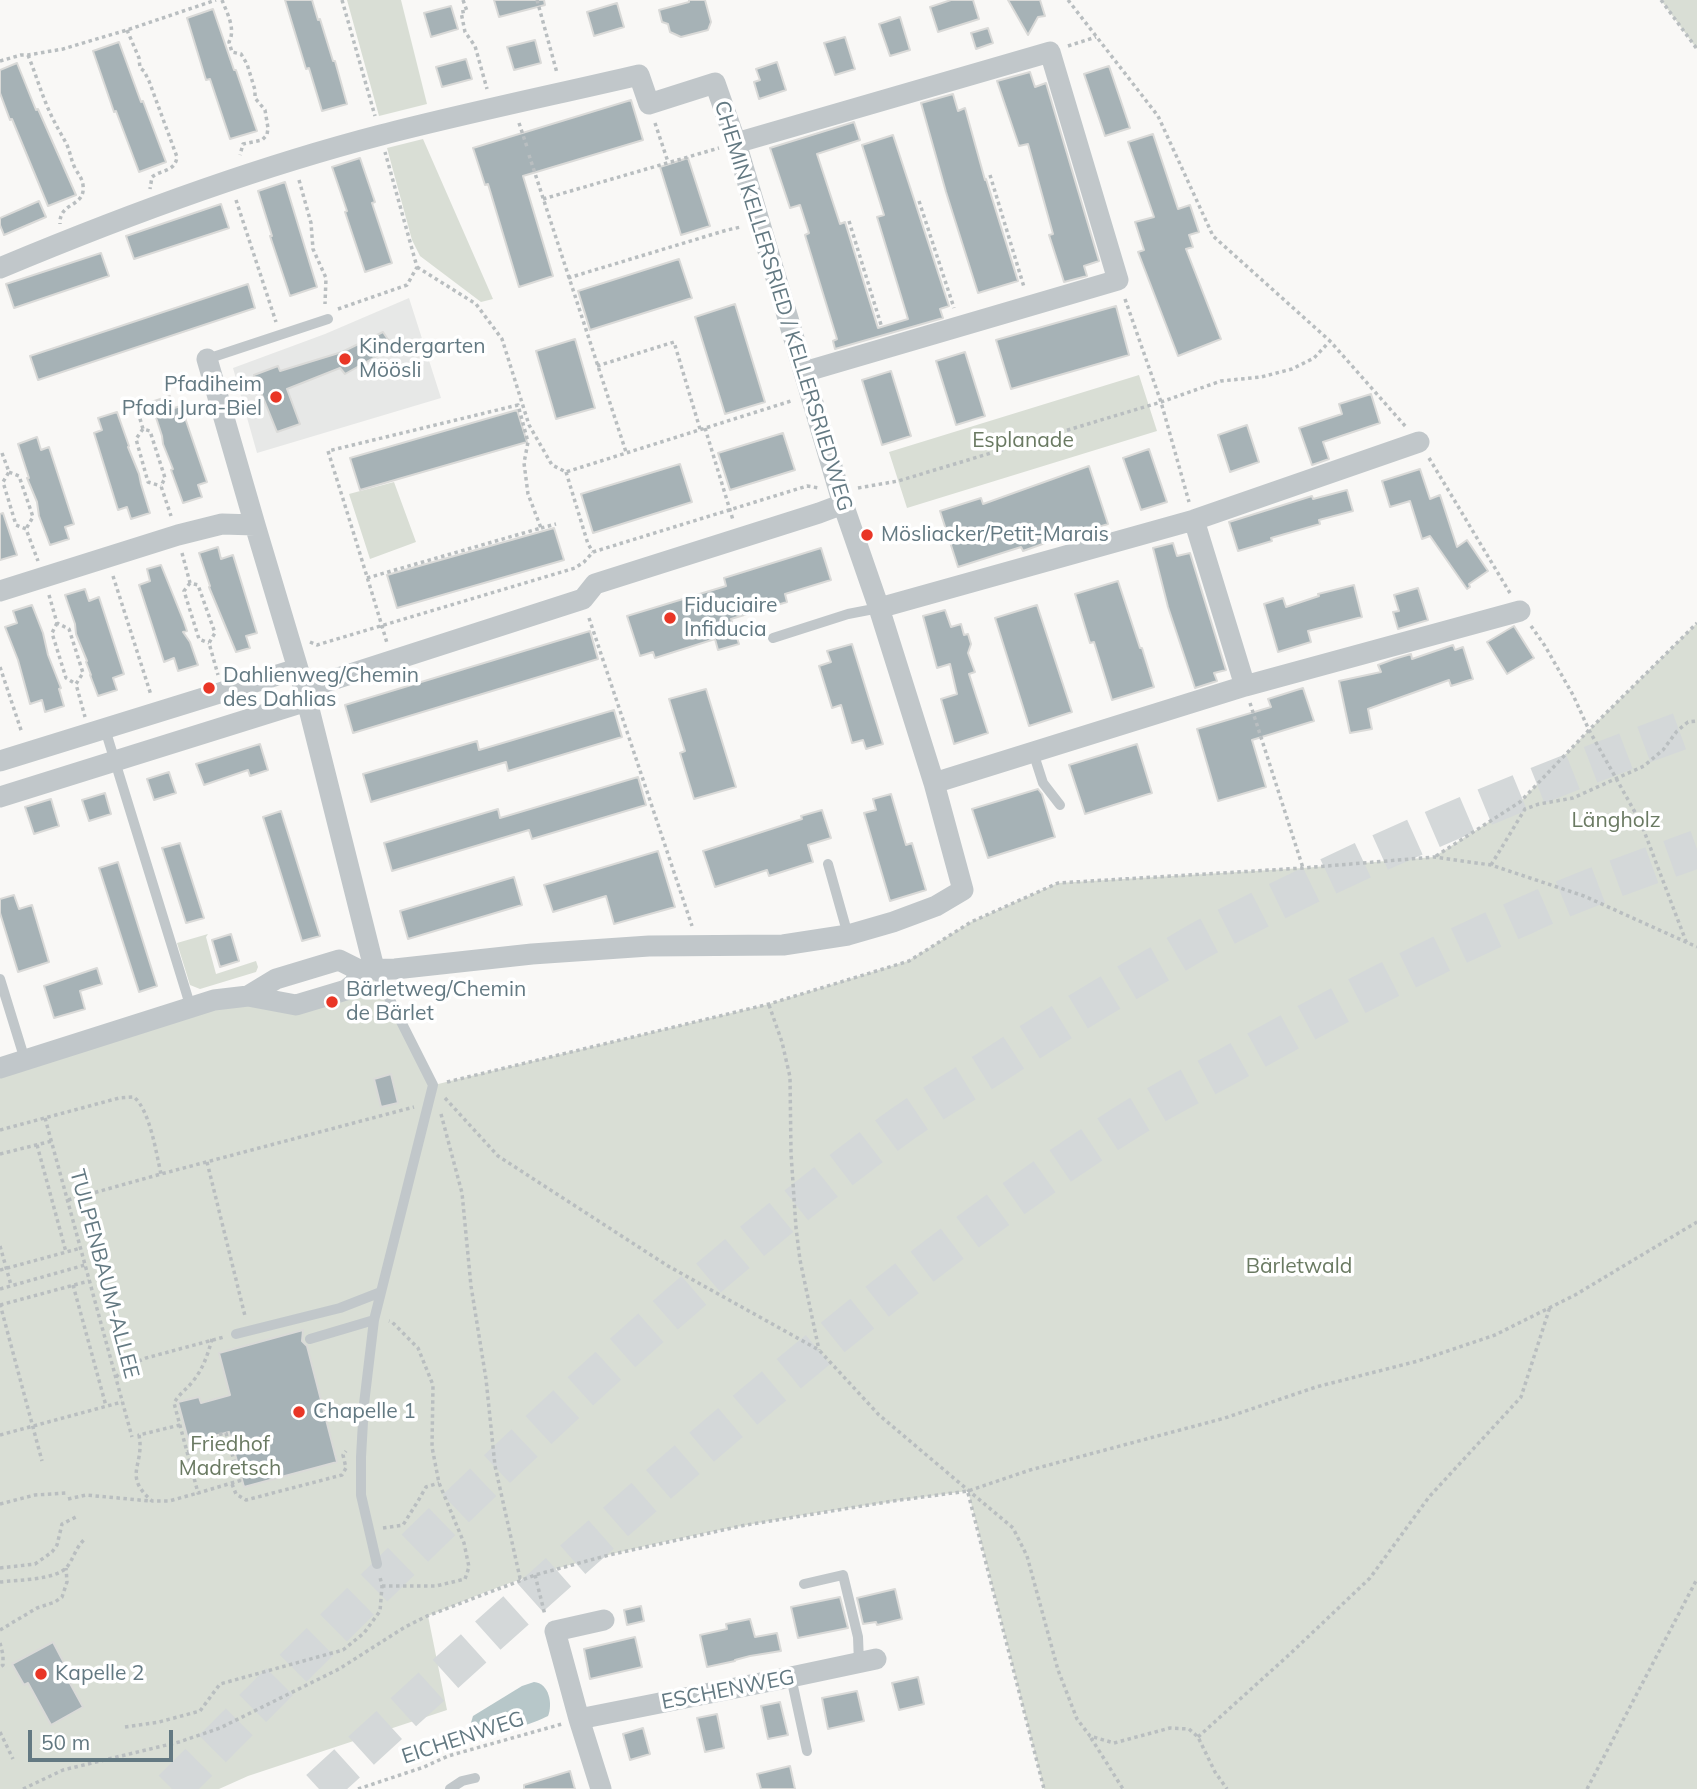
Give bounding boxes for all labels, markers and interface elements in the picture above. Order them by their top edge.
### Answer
street label: CHEMIN KELLERSRIED / KELLERSRIEDWEG [708,98,858,514]
place label: Kindergarten Möösli [359,334,486,384]
marker: Kindergarten Möösli [337,351,353,367]
place label: Pfadiheim Pfadi Jura-Biel [122,372,262,422]
marker: Pfadiheim Pfadi Jura-Biel [268,389,284,405]
park label: Esplanade [972,428,1074,454]
place label: Mösliacker/Petit-Marais [881,522,1109,548]
marker: Mösliacker/Petit-Marais [859,527,875,543]
place label: Fiduciaire Infiducia [684,593,777,643]
marker: Fiduciaire Infiducia [662,610,678,626]
place label: Dahlienweg/Chemin des Dahlias [223,663,419,713]
marker: Dahlienweg/Chemin des Dahlias [201,680,217,696]
park label: Längholz [1571,808,1661,834]
place label: Bärletweg/Chemin de Bärlet [346,977,526,1027]
marker: Bärletweg/Chemin de Bärlet [324,994,340,1010]
street label: TULPENBAUM-ALLEE [64,1167,144,1381]
park label: Bärletwald [1246,1254,1352,1280]
place label: Chapelle 1 [313,1399,416,1425]
marker: Chapelle 1 [291,1404,307,1420]
park label: Friedhof Madretsch [179,1432,281,1482]
place label: Kapelle 2 [55,1661,144,1687]
street label: ESCHENWEG [659,1665,797,1715]
marker: Kapelle 2 [33,1666,49,1682]
street label: EICHENWEG [399,1706,527,1770]
scale bar [32,1716,177,1760]
text: 50 m [41,1729,90,1755]

